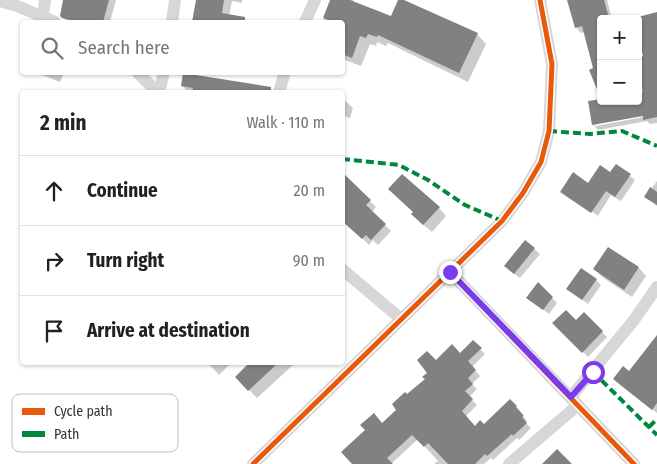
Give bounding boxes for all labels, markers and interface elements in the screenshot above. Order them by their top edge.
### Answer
map controls [597,15,642,105]
button: + [597,15,642,60]
search box [20,20,345,75]
icon: search [38,34,66,62]
text: Search here [78,36,170,59]
button: − [597,60,642,105]
text: 2 min [40,110,87,136]
text: Walk · 110 m [247,113,325,132]
icon: ahead [40,177,68,205]
text: Continue [87,179,158,202]
text: 20 m [294,181,325,200]
icon: right [40,247,68,275]
text: Turn right [87,249,164,272]
text: 90 m [293,251,325,270]
route end [439,261,462,284]
icon: arrive [40,317,68,345]
text: Arrive at destination [87,319,250,342]
route start [582,361,605,384]
legend [12,394,178,452]
text: Cycle path [54,403,113,420]
text: Path [54,426,79,443]

